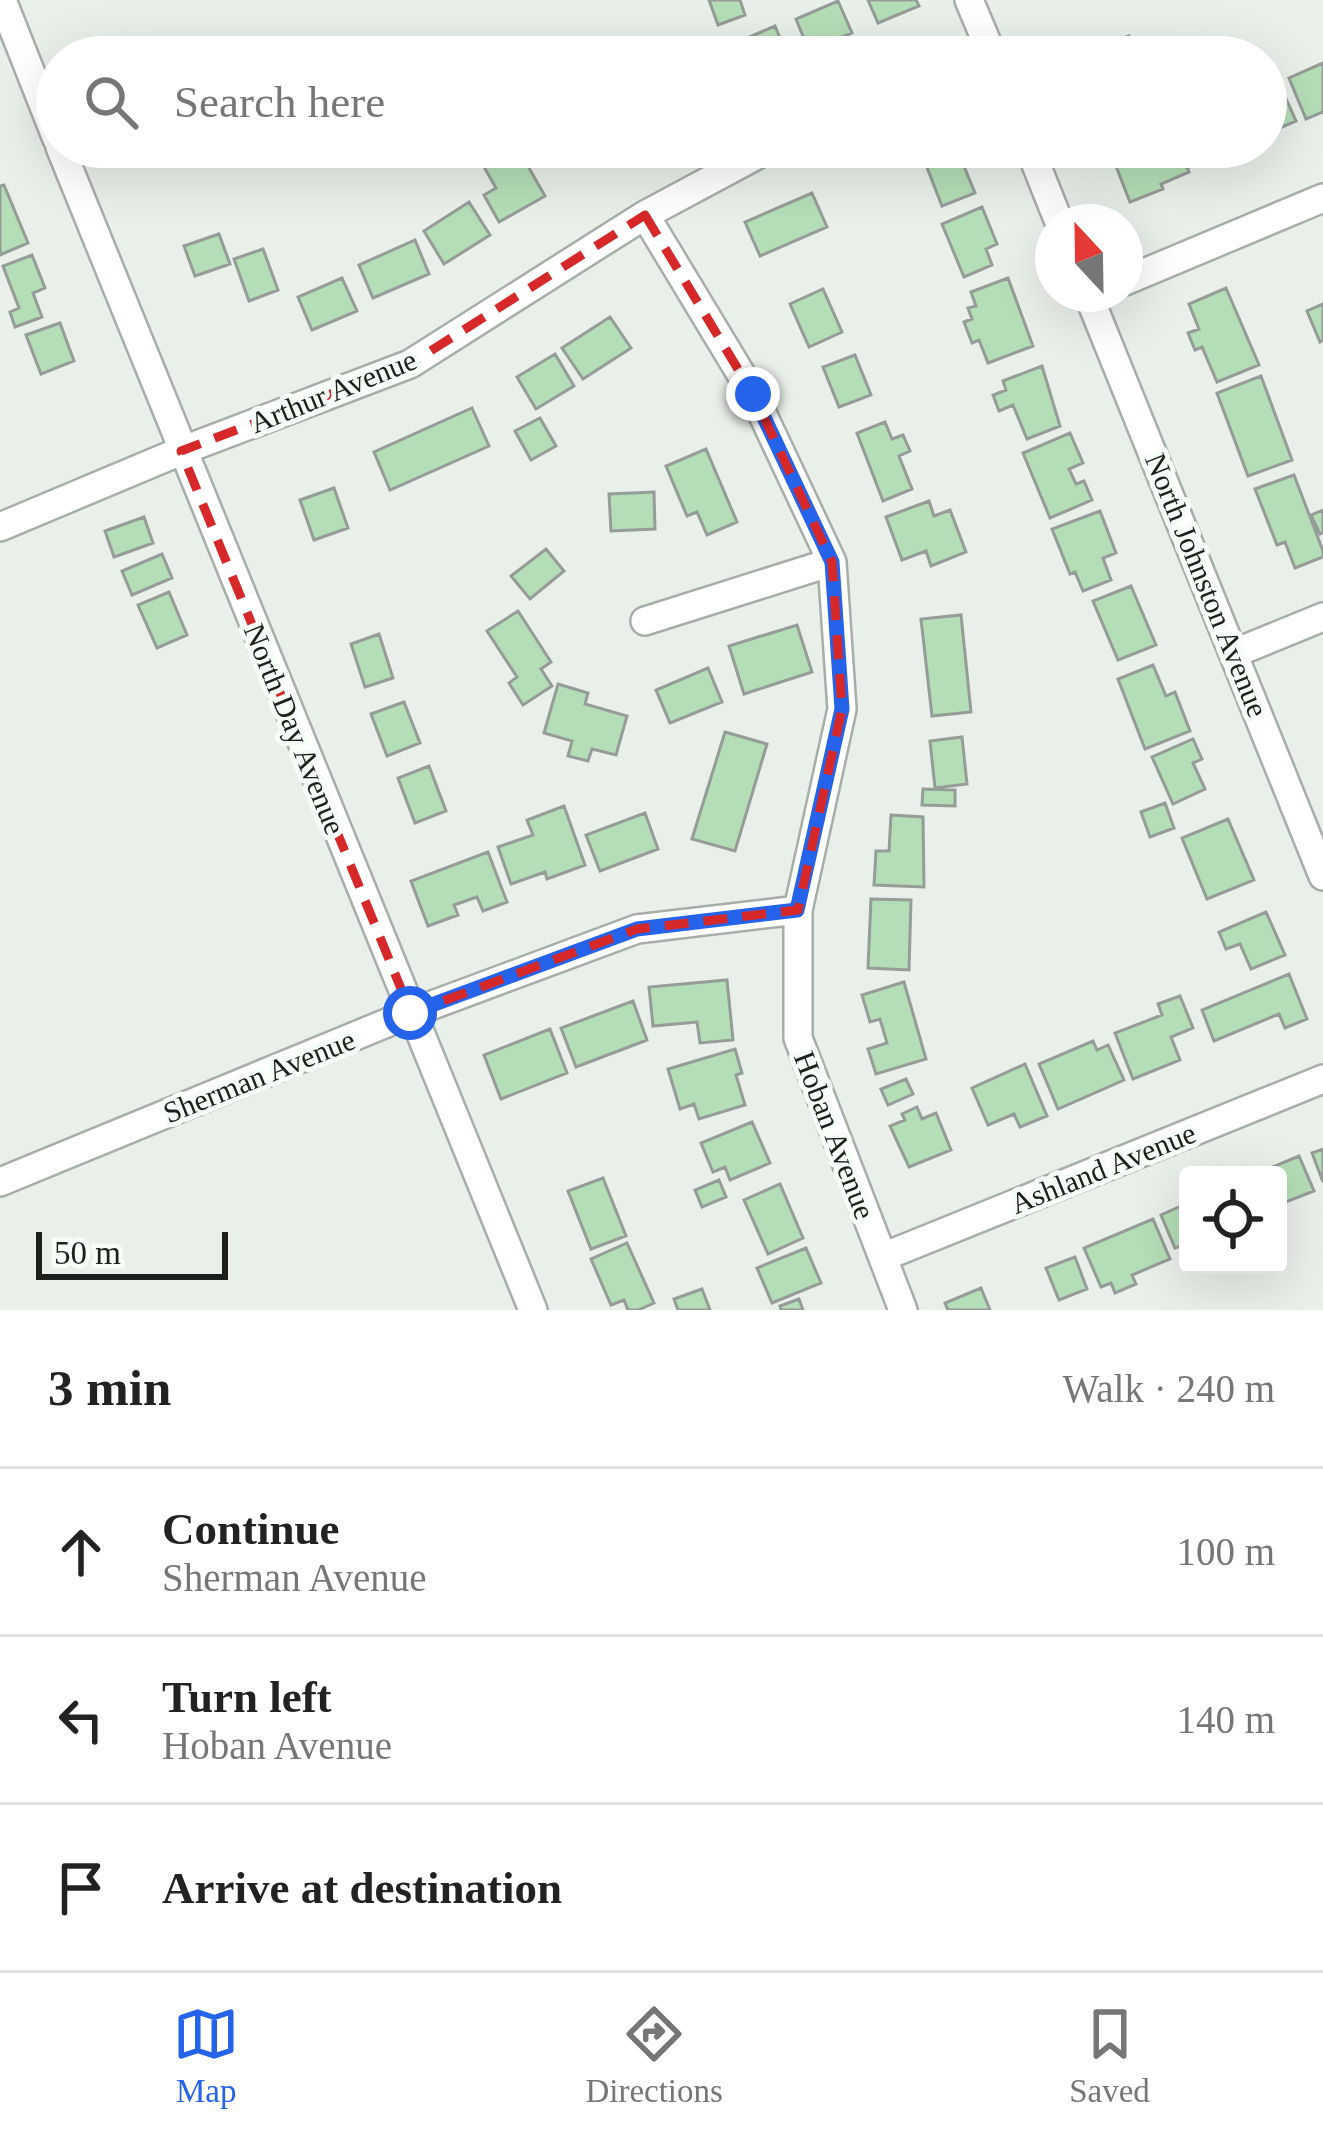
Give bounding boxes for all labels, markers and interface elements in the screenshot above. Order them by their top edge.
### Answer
search box [36,36,1287,168]
icon: search [78,69,144,135]
text: Search here [174,77,385,127]
north arrow [1035,204,1143,312]
street label: Arthur Avenue [245,343,421,439]
route end [726,367,780,421]
street label: North Johnston Avenue [1139,449,1275,721]
street label: North Day Avenue [238,619,352,839]
route start [383,986,437,1040]
street label: Sherman Avenue [158,1023,360,1129]
street label: Hoban Avenue [788,1047,882,1223]
street label: Ashland Avenue [1006,1116,1200,1220]
map controls [1179,1166,1287,1274]
button: locate [1179,1166,1287,1274]
scale bar [36,1226,228,1279]
text: 50 m [54,1235,121,1271]
text: 3 min [48,1360,171,1416]
text: Walk · 240 m [1063,1367,1275,1410]
text: Continue [162,1504,340,1554]
icon: ahead [48,1519,114,1585]
text: 100 m [1176,1530,1275,1573]
text: Sherman Avenue [162,1556,427,1599]
text: Turn left [162,1672,332,1722]
icon: left [48,1687,114,1753]
text: 140 m [1176,1698,1275,1741]
text: Hoban Avenue [162,1724,392,1767]
icon: arrive [48,1855,114,1921]
text: Arrive at destination [162,1863,562,1913]
tab: Map [173,2001,239,2110]
tab: Directions [585,2001,723,2110]
tab: Saved [1069,2001,1150,2110]

